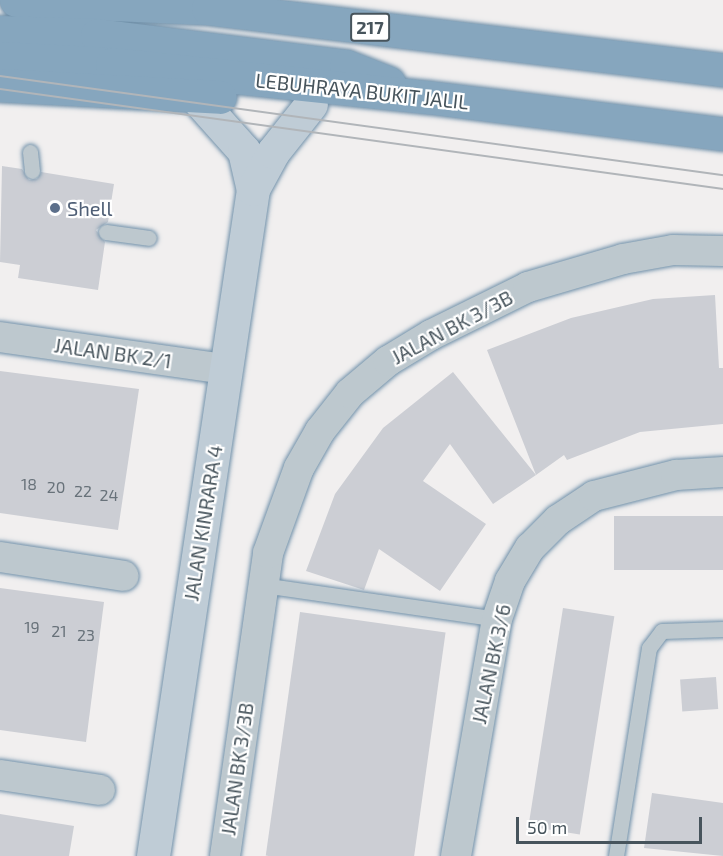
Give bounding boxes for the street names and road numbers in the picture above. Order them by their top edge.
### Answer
road number: 217 [349,12,391,42]
street label: LEBUHRAYA BUKIT JALIL [254,68,470,114]
street label: JALAN BK 3/3B [387,285,517,369]
street label: JALAN BK 2/1 [53,333,173,373]
street label: JALAN KINRARA 4 [179,443,227,603]
street label: JALAN BK 3/6 [467,602,515,726]
street label: JALAN BK 3/3B [216,701,258,837]

